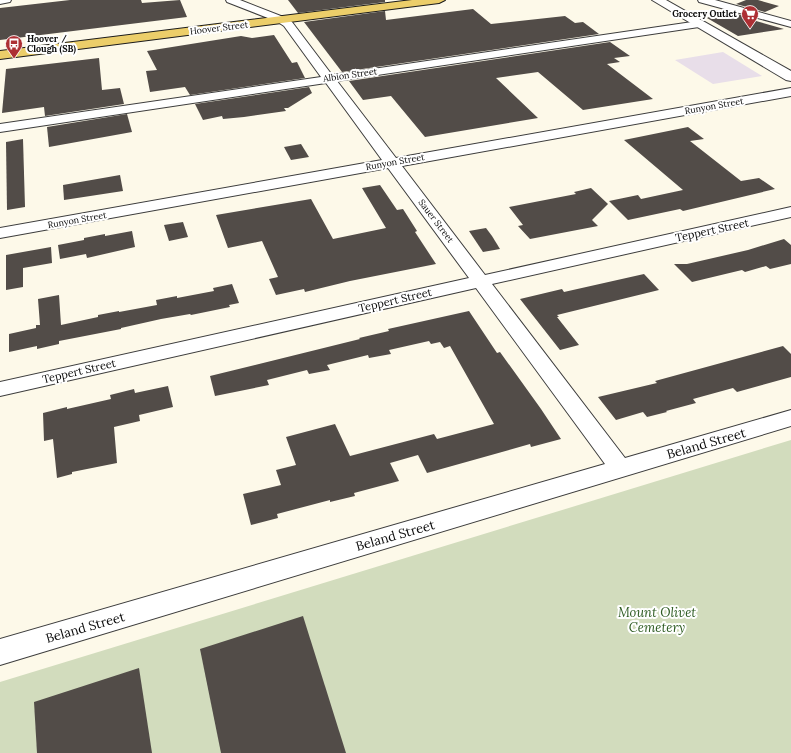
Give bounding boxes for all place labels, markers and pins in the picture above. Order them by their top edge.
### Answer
supermarket icon: Grocery Outlet [740,4,760,29]
place label: Grocery Outlet [672,8,737,19]
place label: Hoover / Clough (SB) [27,33,76,55]
bus stop icon: Hoover / Clough (SB) [4,34,24,59]

